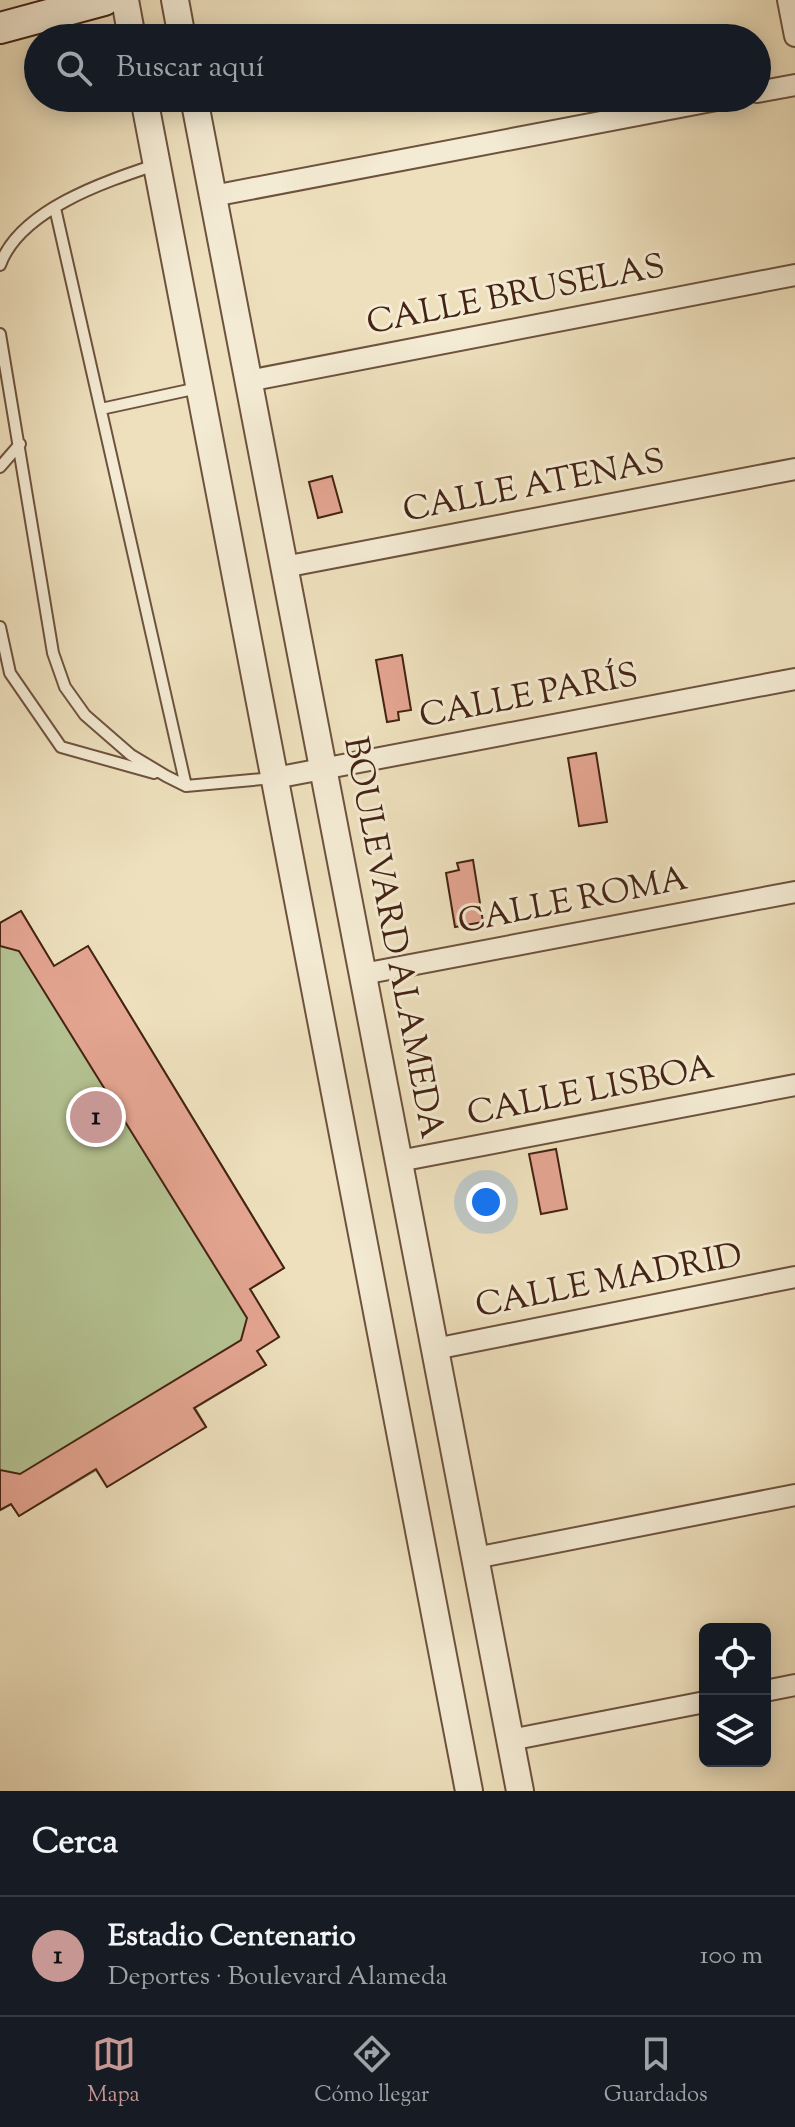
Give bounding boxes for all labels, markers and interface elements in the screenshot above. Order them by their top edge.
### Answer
search box [24,24,771,112]
icon: search [52,46,96,90]
text: Buscar aquí [116,47,264,90]
street label: CALLE BRUSELAS [363,243,669,349]
street label: CALLE ATENAS [399,438,669,536]
street label: CALLE PARÍS [415,652,643,742]
street label: BOULEVARD ALAMEDA [329,733,455,1143]
street label: CALLE ROMA [454,856,692,948]
street label: CALLE LISBOA [463,1044,719,1140]
pin: 1 [70,1087,122,1147]
your location [466,1182,506,1222]
street label: CALLE MADRID [472,1232,746,1332]
map controls [699,1623,771,1767]
button: locate [699,1623,771,1695]
button: layers [699,1695,771,1767]
text: Cerca [32,1819,118,1868]
text: Estadio Centenario [108,1916,356,1959]
text: 1 [54,1938,62,1975]
text: 100 m [700,1938,763,1975]
text: Deportes · Boulevard Alameda [108,1959,448,1996]
tab: Mapa [87,2032,140,2112]
tab: Cómo llegar [314,2032,429,2112]
tab: Guardados [604,2032,708,2112]

